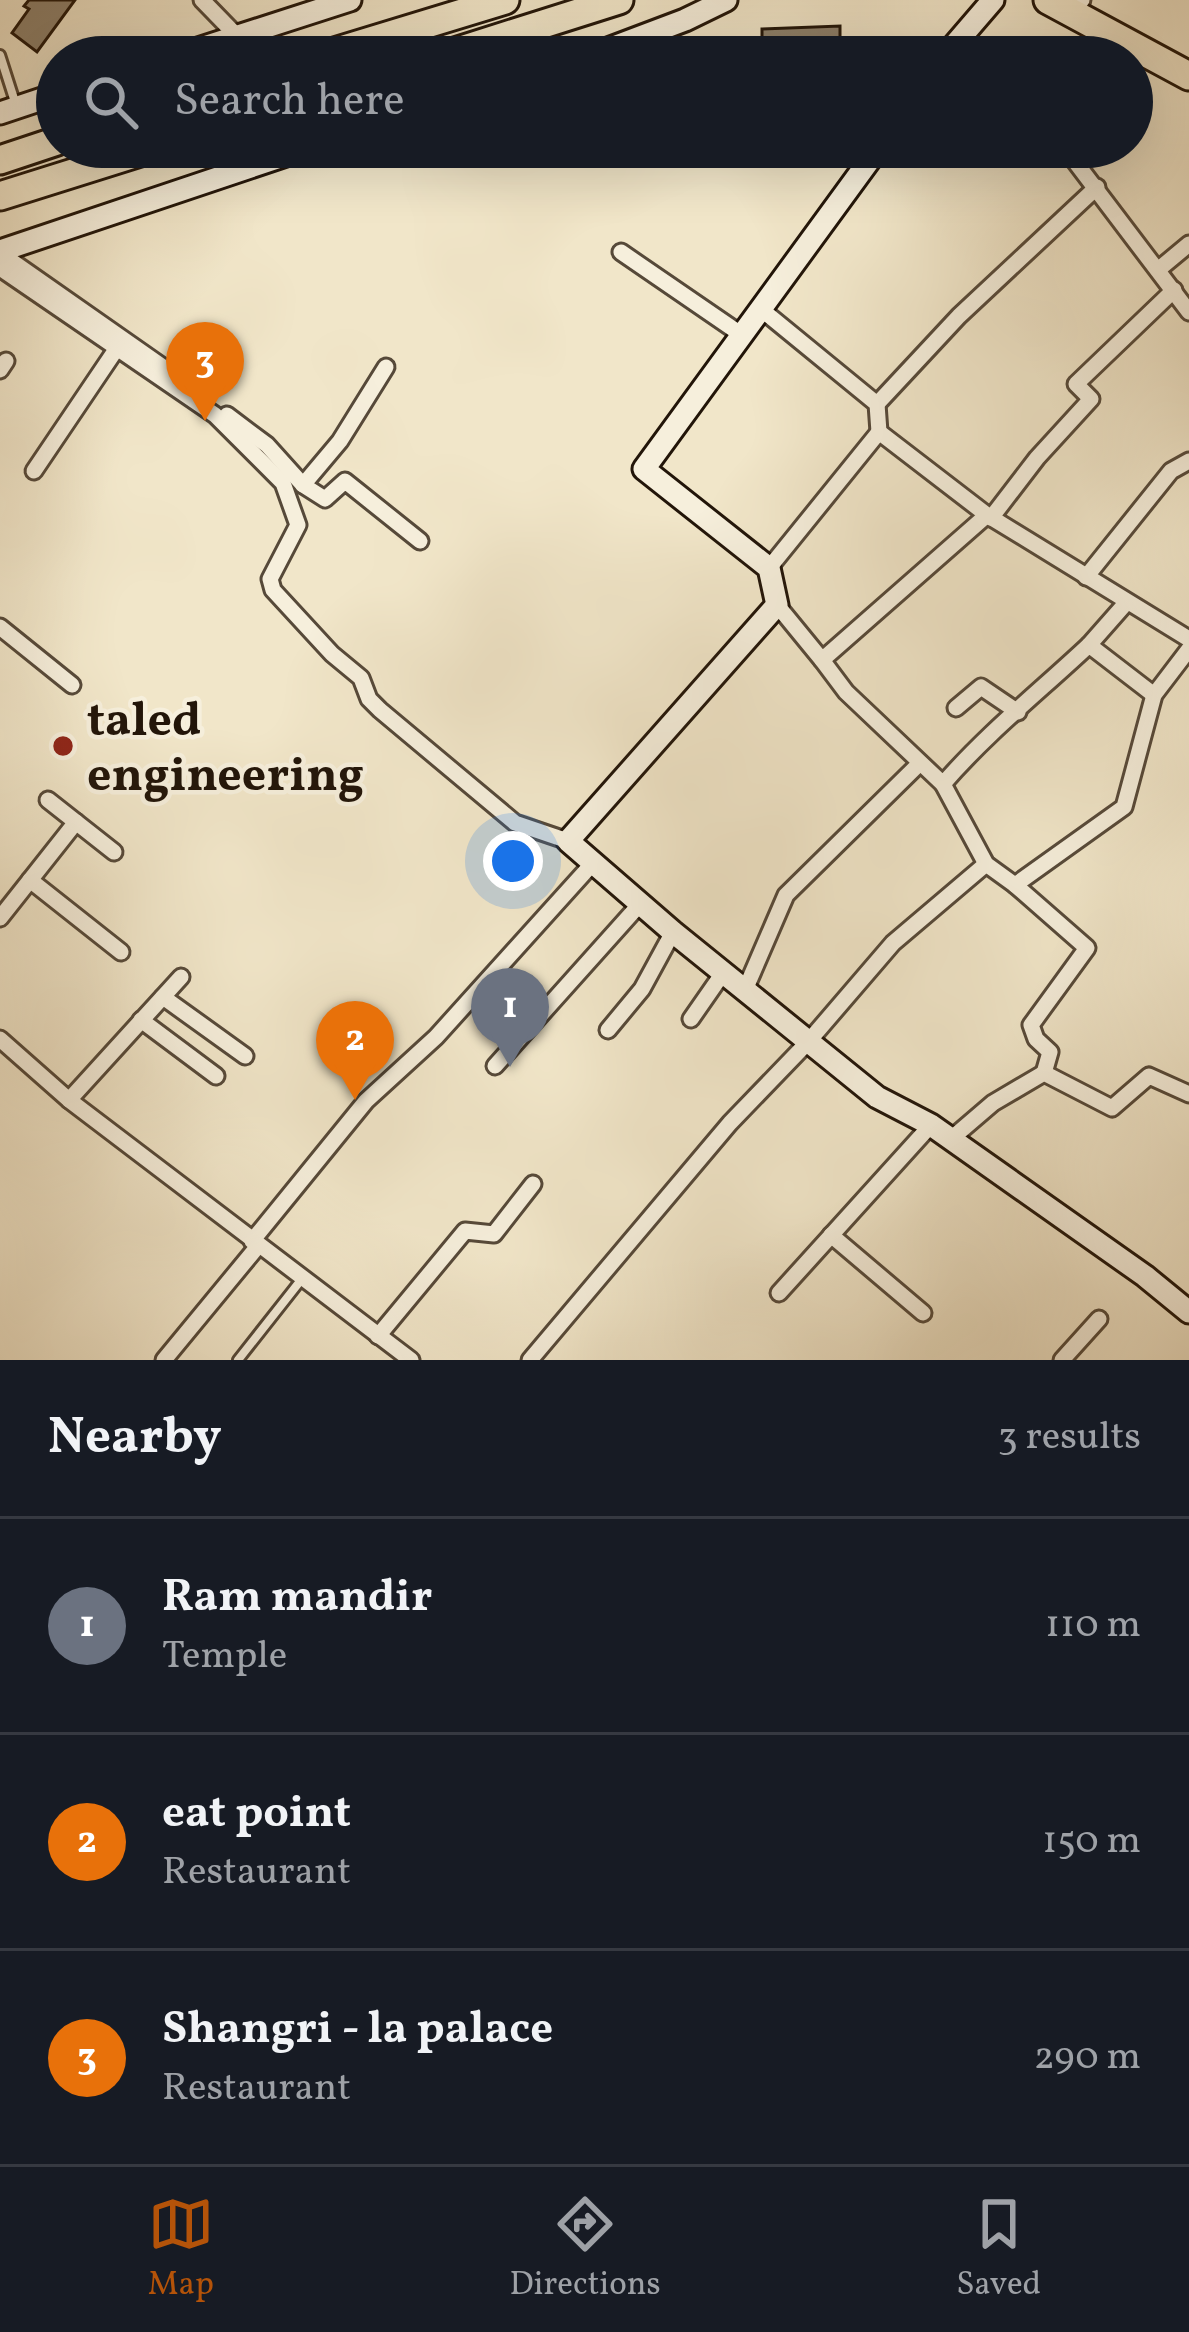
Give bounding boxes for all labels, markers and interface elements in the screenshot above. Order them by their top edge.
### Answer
search box [36,36,1153,168]
icon: search [78,69,144,135]
text: Search here [174,71,405,134]
pin: 3 [166,322,244,421]
place label: taled engineering [87,689,364,811]
marker: taled engineering [50,733,76,759]
your location [483,831,543,891]
pin: 1 [471,968,549,1067]
pin: 2 [316,1001,394,1100]
text: Nearby [48,1403,222,1474]
text: 3 results [998,1411,1141,1465]
text: Ram mandir [162,1567,432,1630]
text: 1 [79,1599,95,1653]
text: 110 m [1045,1599,1141,1653]
text: Temple [162,1630,287,1684]
text: eat point [162,1783,351,1846]
text: 2 [77,1815,97,1869]
text: 150 m [1042,1815,1141,1869]
text: Restaurant [162,1846,351,1900]
text: Shangri - la palace [162,1999,553,2062]
text: 3 [77,2031,97,2085]
text: 290 m [1034,2031,1141,2085]
text: Restaurant [162,2062,351,2116]
tab: Map [148,2191,214,2309]
tab: Directions [509,2191,661,2309]
tab: Saved [956,2191,1041,2309]

